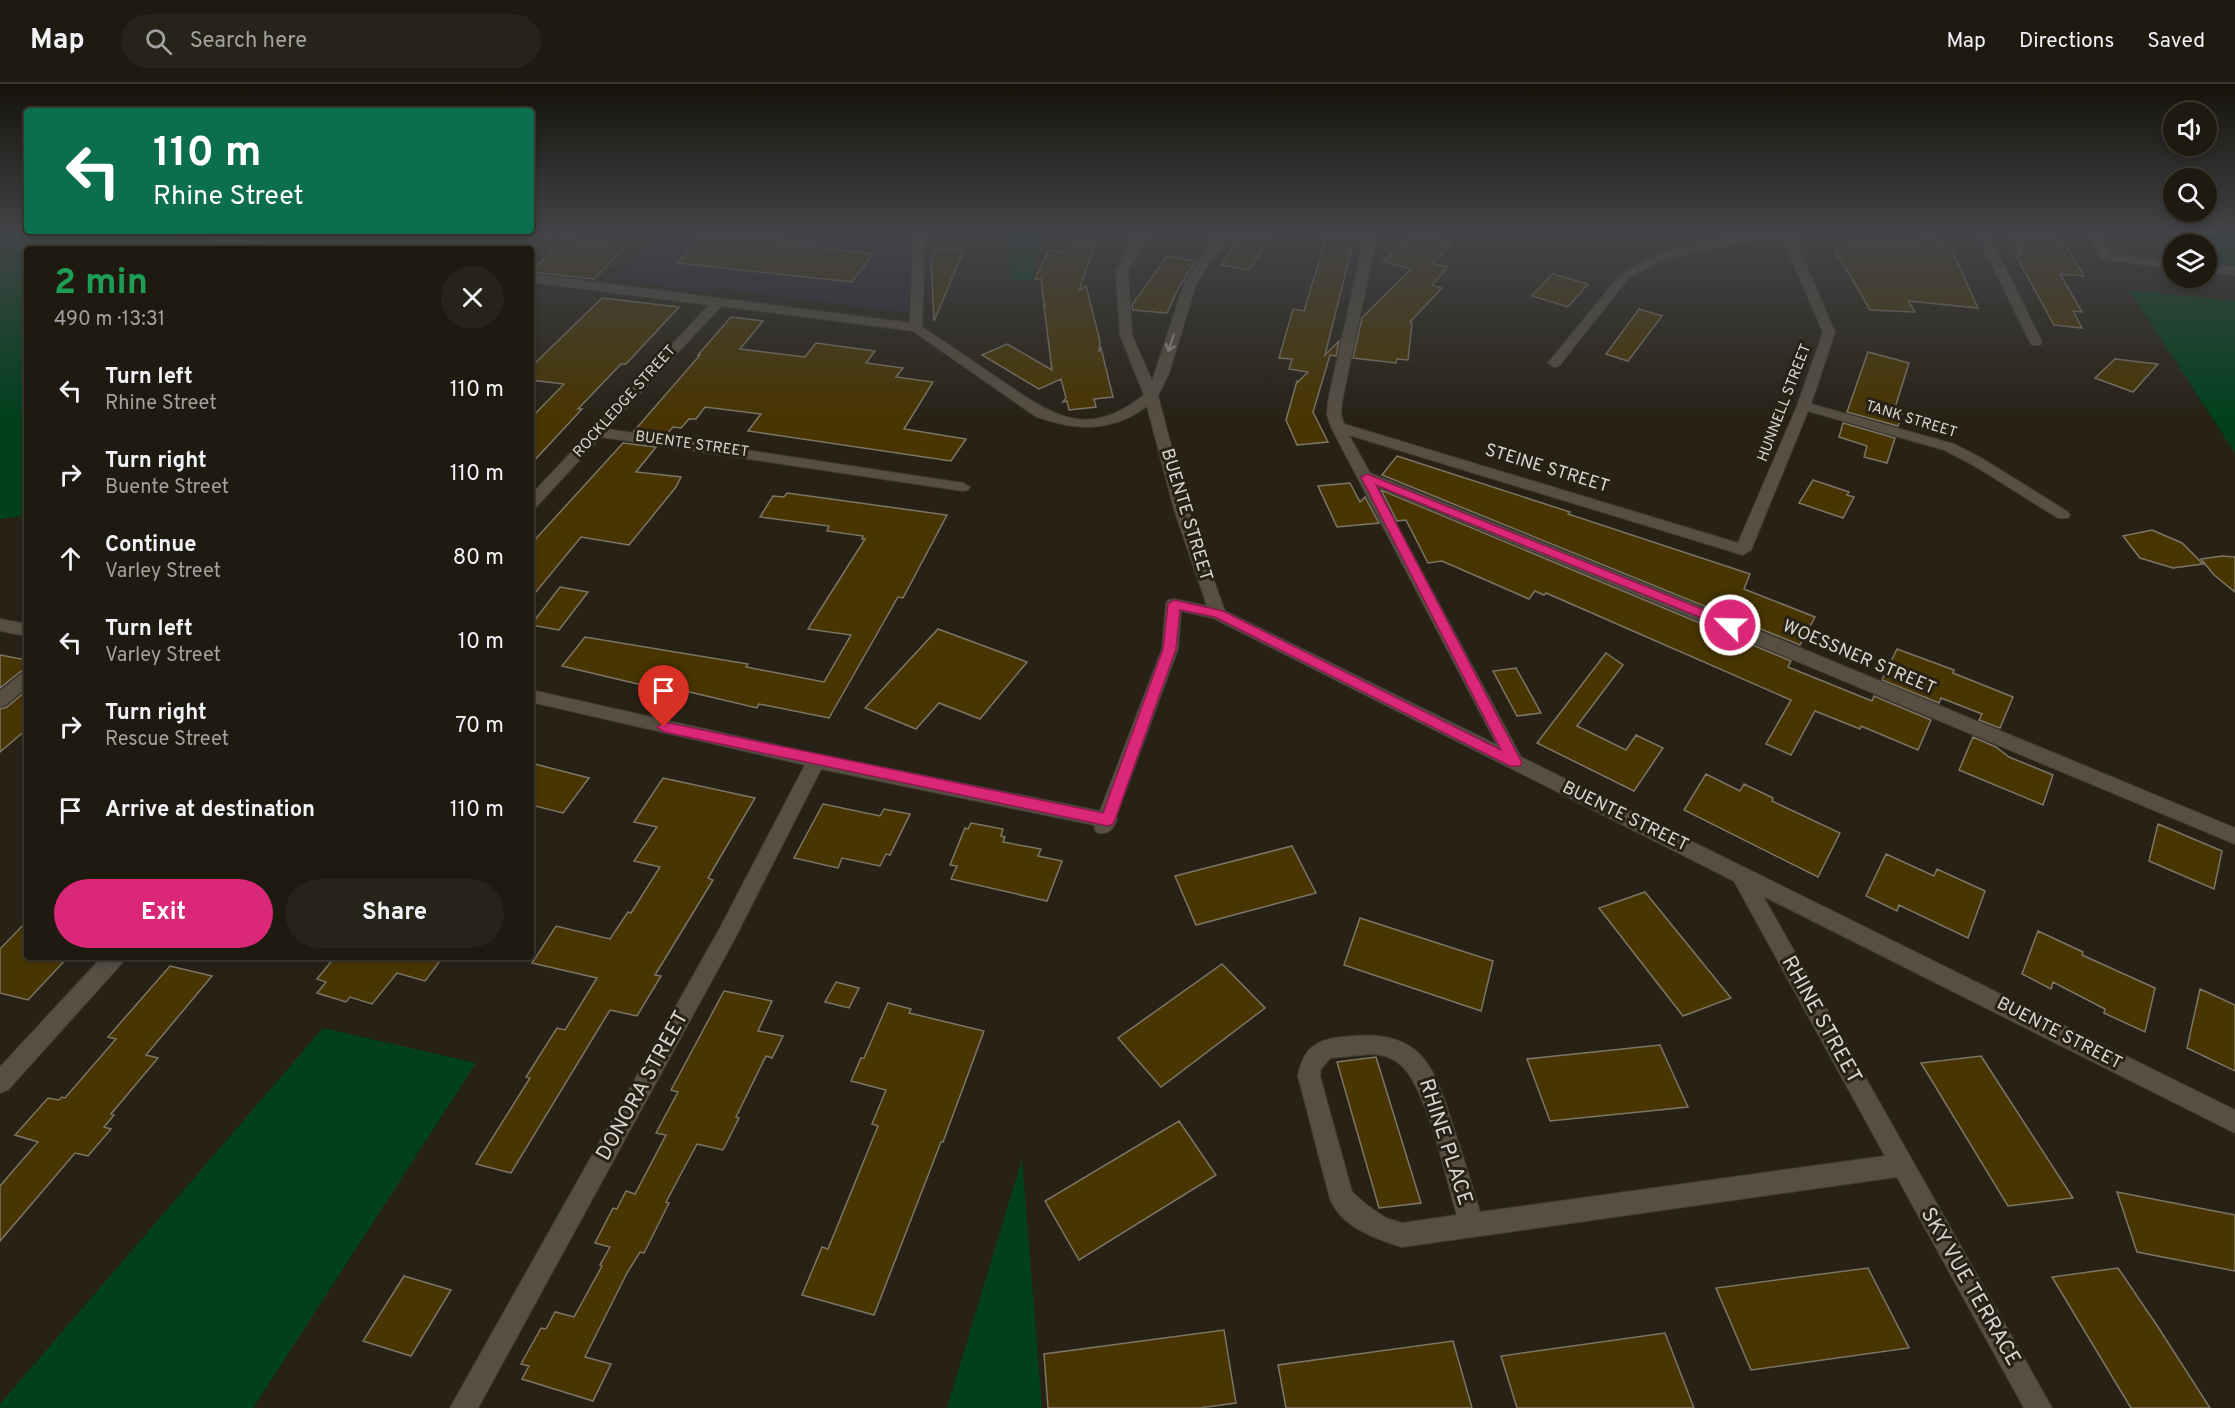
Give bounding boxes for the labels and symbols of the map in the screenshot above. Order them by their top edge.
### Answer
one-way arrow [1165,333,1176,352]
street label: HUNNELL STREET [1754,341,1816,465]
street label: ROCKLEDGE STREET [570,342,680,462]
street label: TANK STREET [1863,397,1959,443]
street label: BUENTE STREET [634,428,750,462]
street label: STEINE STREET [1482,439,1612,499]
street label: BUENTE STREET [1155,446,1217,584]
position arrow [1698,593,1762,657]
street label: WOESSNER STREET [1779,615,1939,701]
pin [638,665,689,727]
street label: BUENTE STREET [1558,777,1692,857]
street label: RHINE STREET [1775,951,1867,1089]
street label: BUENTE STREET [1992,993,2126,1075]
street label: DONORA STREET [591,1006,695,1166]
street label: RHINE PLACE [1412,1075,1478,1209]
street label: SKY VUE TERRACE [1914,1203,2026,1371]

